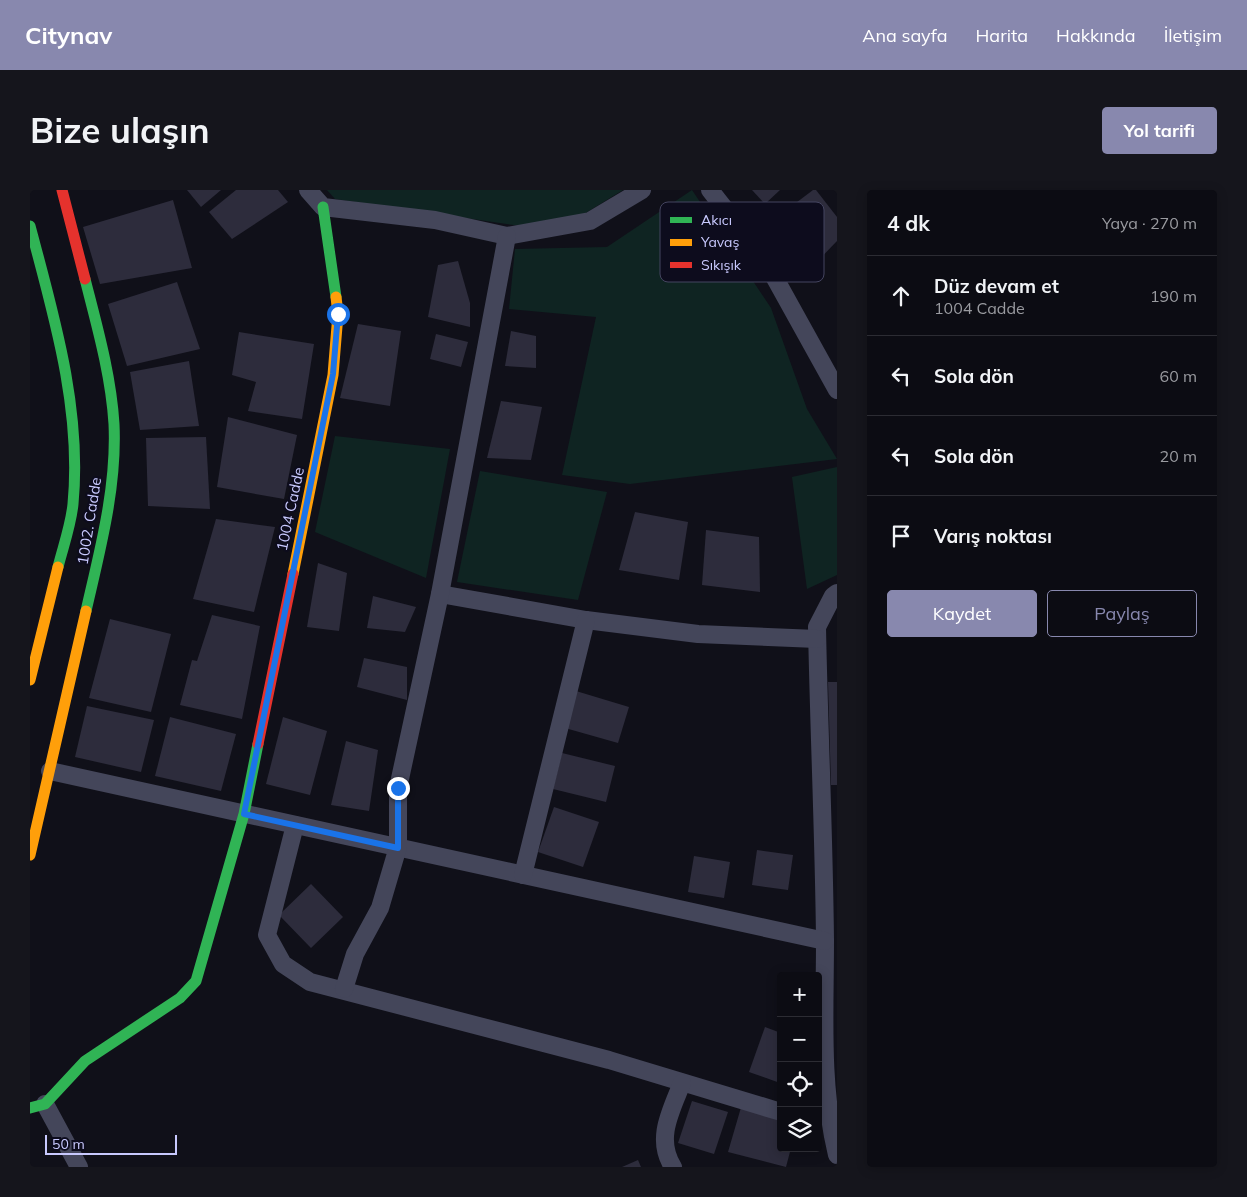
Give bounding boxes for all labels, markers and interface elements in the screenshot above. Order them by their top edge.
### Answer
text: Citynav [25,20,112,50]
text: Ana sayfa [862,24,948,47]
text: Harita [976,24,1028,47]
text: Hakkında [1056,24,1136,47]
text: İletişim [1164,24,1222,47]
button: Yol tarifi [1102,107,1217,154]
text: Bize ulaşın [30,108,210,152]
legend [660,202,824,282]
text: 4 dk [887,210,930,236]
text: Akıcı [701,211,732,229]
text: Yaya · 270 m [1102,213,1197,233]
text: Yavaş [700,233,739,251]
text: Sıkışık [701,256,742,274]
text: Düz devam et [934,274,1059,298]
icon: ahead [887,282,915,310]
text: 190 m [1150,286,1197,306]
text: 1004 Cadde [934,298,1025,318]
route start [327,303,350,326]
icon: left [887,362,915,390]
text: Sola dön [934,364,1014,388]
text: 60 m [1160,366,1197,386]
icon: left [887,442,915,470]
text: Sola dön [934,444,1014,468]
text: 20 m [1160,446,1197,466]
street label: 1004 Cadde [272,465,308,553]
street label: 1002. Cadde [73,476,105,566]
icon: arrive [887,522,915,550]
text: Varış noktası [934,524,1052,548]
button: Kaydet [887,590,1037,637]
button: Paylaş [1047,590,1197,637]
route end [387,777,410,800]
map controls [777,972,822,1152]
button: + [777,972,822,1017]
button: − [777,1017,822,1062]
button: locate [777,1062,822,1107]
button: layers [777,1107,822,1152]
scale bar [45,1132,178,1155]
text: 50 m [52,1135,85,1153]

